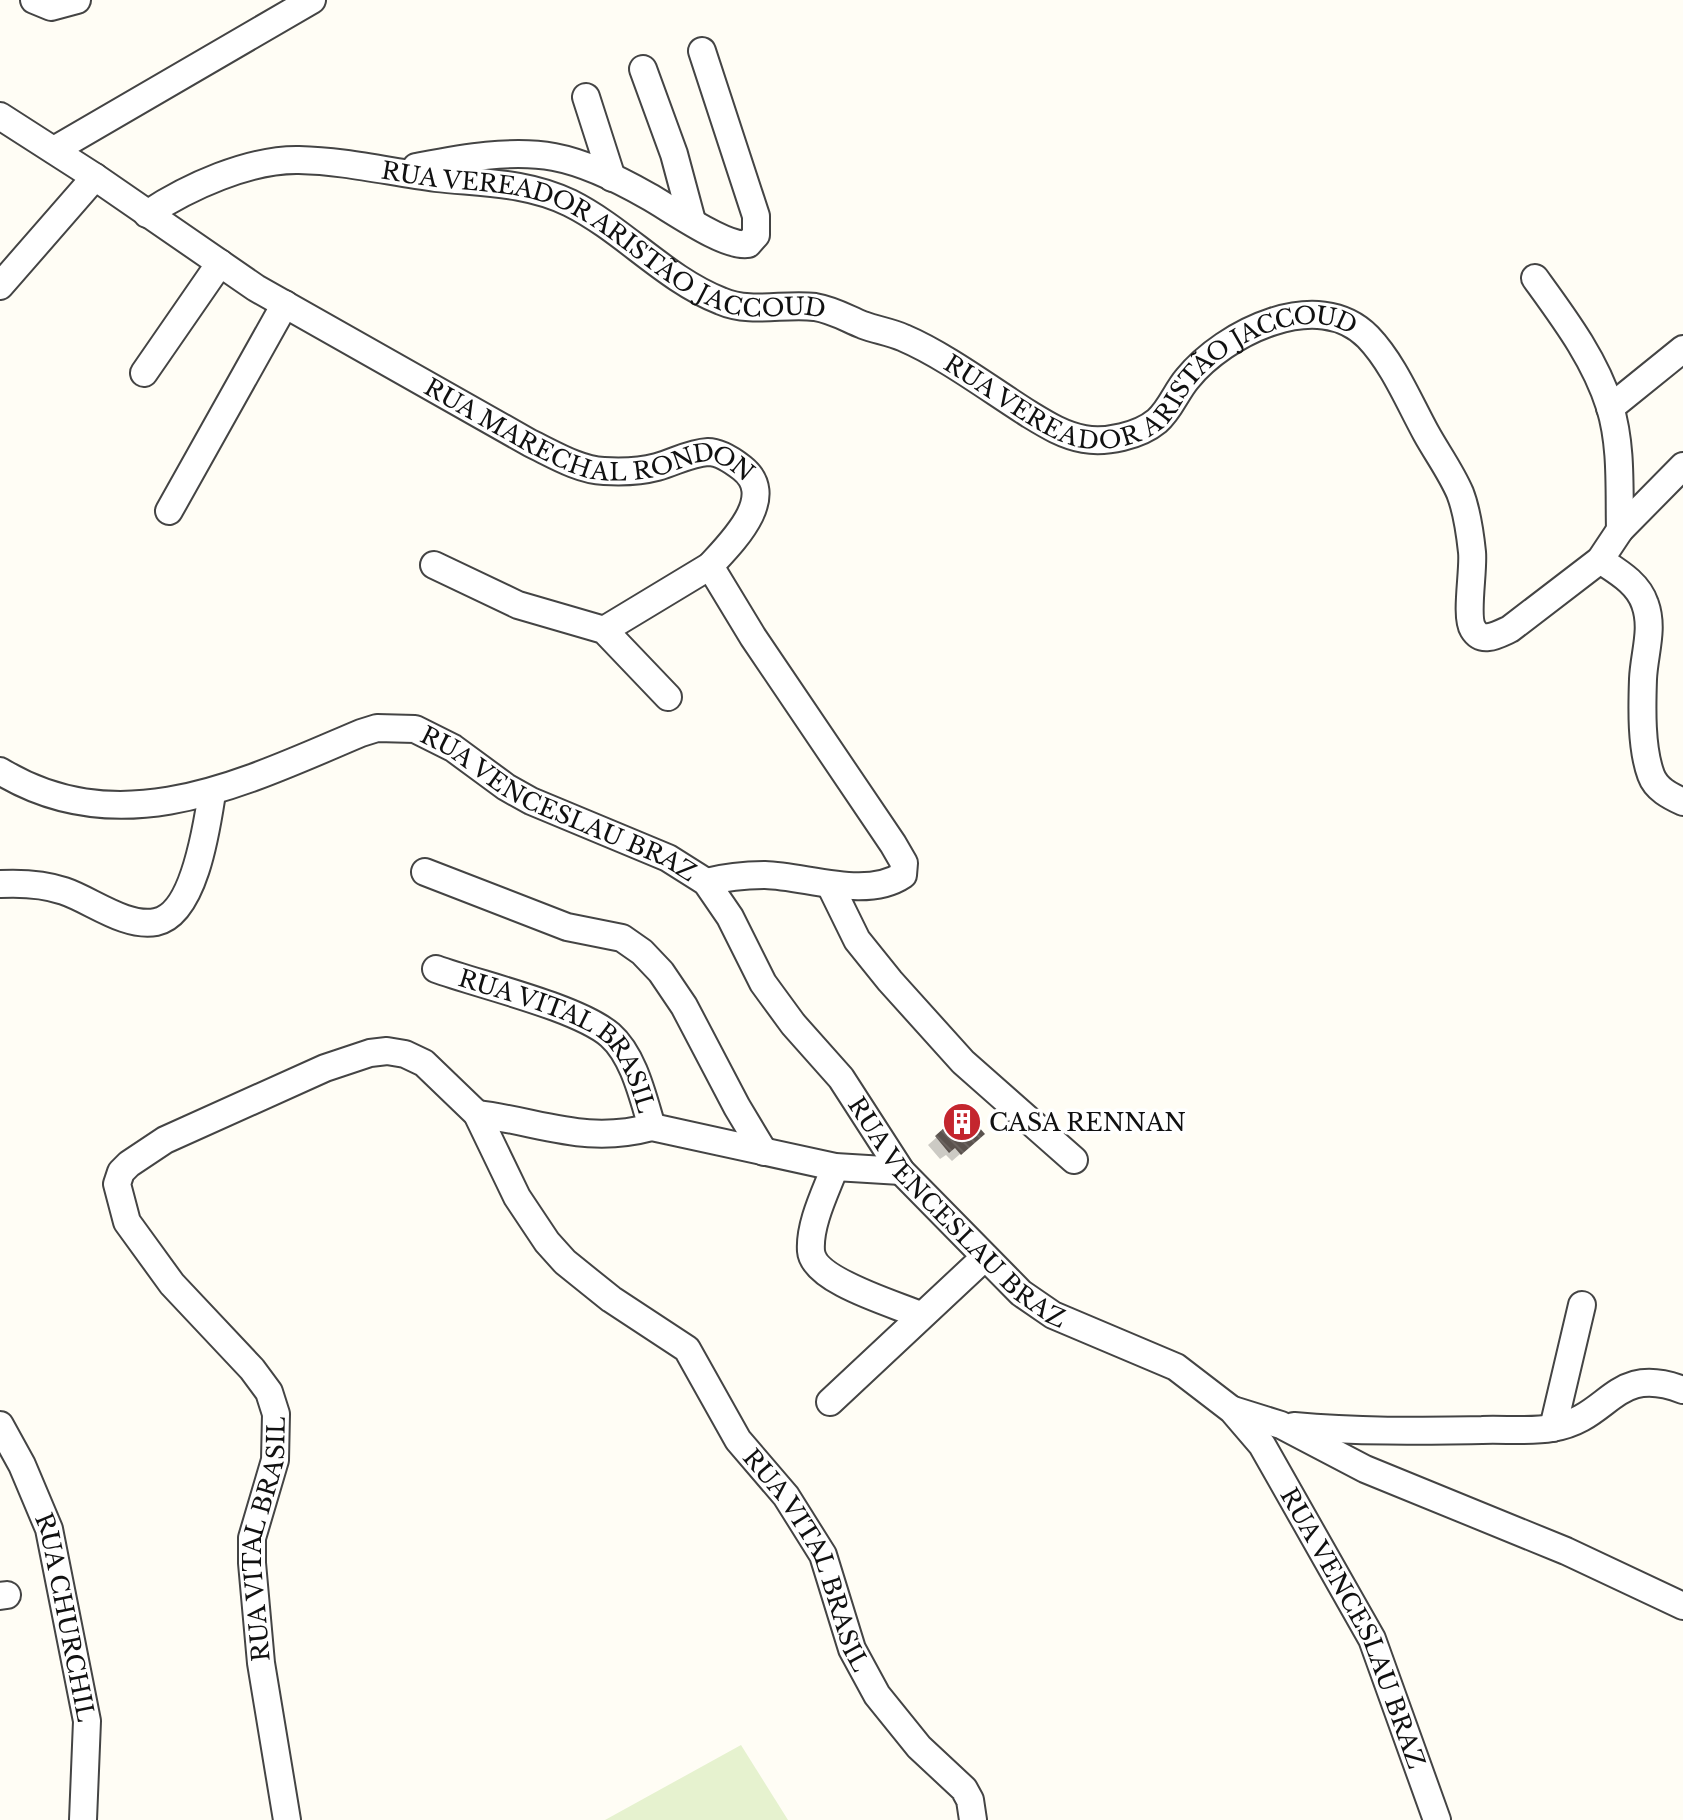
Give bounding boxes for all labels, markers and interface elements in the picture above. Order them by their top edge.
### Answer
street label: RUA VEREADOR ARISTÃO JACCOUD [379,155,828,323]
text: RUA VEREADOR ARISTÃO JACCOUD [939,300,1362,455]
street label: RUA VEREADOR ARISTÃO JACCOUD [909,317,1391,371]
street label: RUA MARECHAL RONDON [419,372,760,487]
street label: RUA VENCESLAU BRAZ [416,720,702,887]
street label: RUA VITAL BRASIL [455,963,661,1116]
street label: RUA VENCESLAU BRAZ [842,1091,1070,1333]
building icon: CASA RENNAN [941,1101,983,1143]
place label: CASA RENNAN [989,1108,1186,1137]
street label: RUA VITAL BRASIL [238,1416,290,1663]
street label: RUA VITAL BRASIL [737,1443,876,1676]
street label: RUA VENCESLAU BRAZ [1275,1482,1432,1772]
street label: RUA CHURCHIL [29,1508,101,1724]

